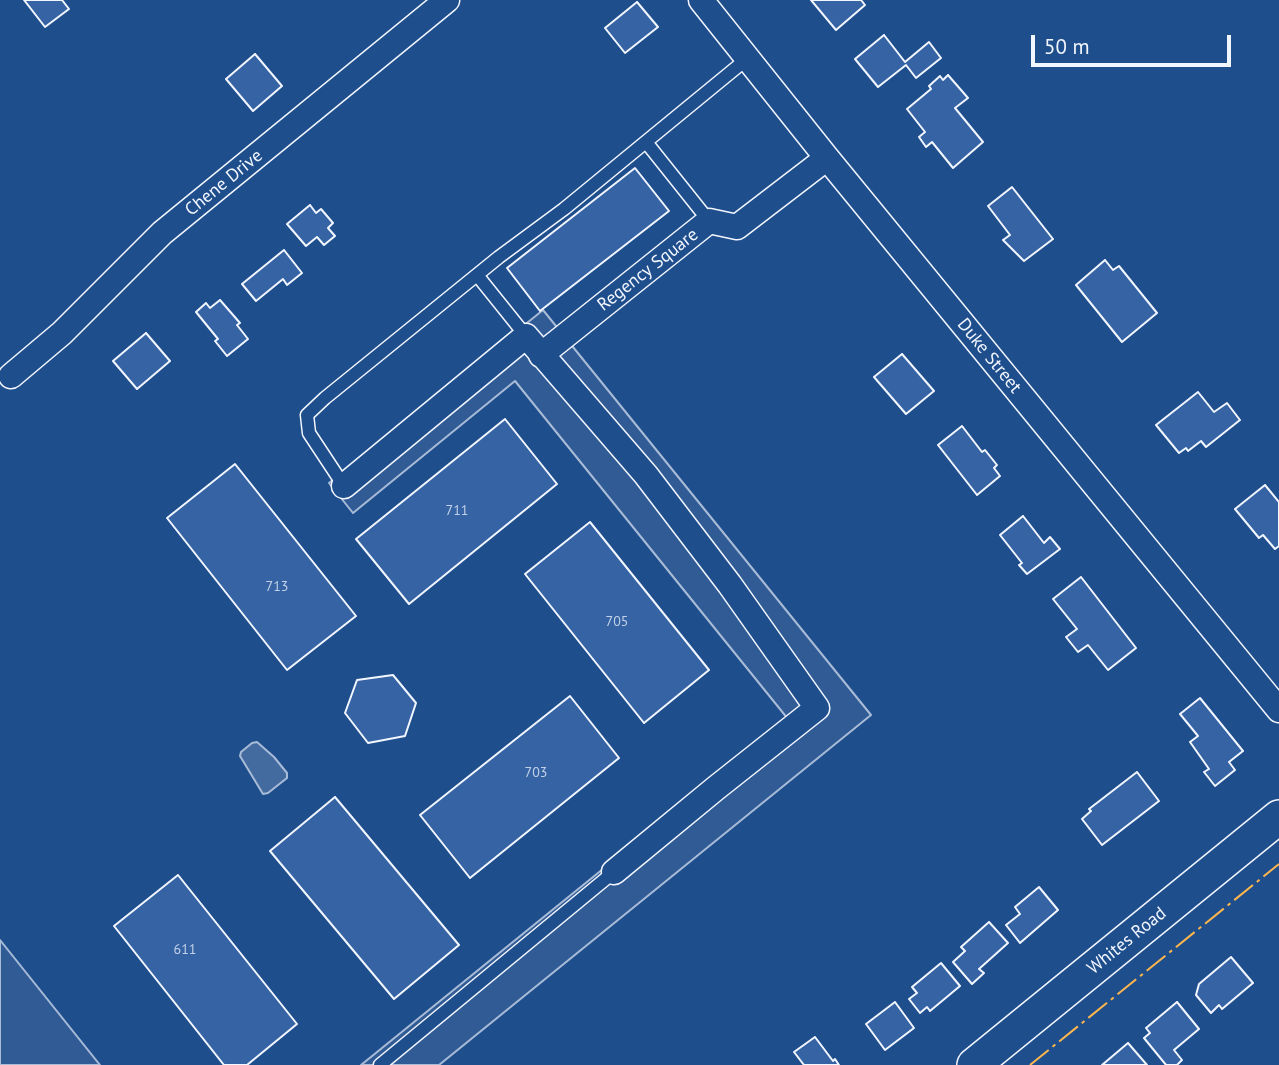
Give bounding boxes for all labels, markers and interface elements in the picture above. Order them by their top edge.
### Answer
scale bar [1034,21,1234,65]
text: 50 m [1044,33,1090,60]
street label: Chene Drive [181,145,267,221]
street label: Regency Square [593,224,703,316]
street label: Duke Street [952,314,1026,398]
house number: 711 [446,503,468,519]
house number: 713 [266,579,288,595]
house number: 705 [606,614,628,630]
house number: 703 [525,765,547,781]
street label: Whites Road [1083,903,1171,979]
house number: 611 [174,942,196,958]

